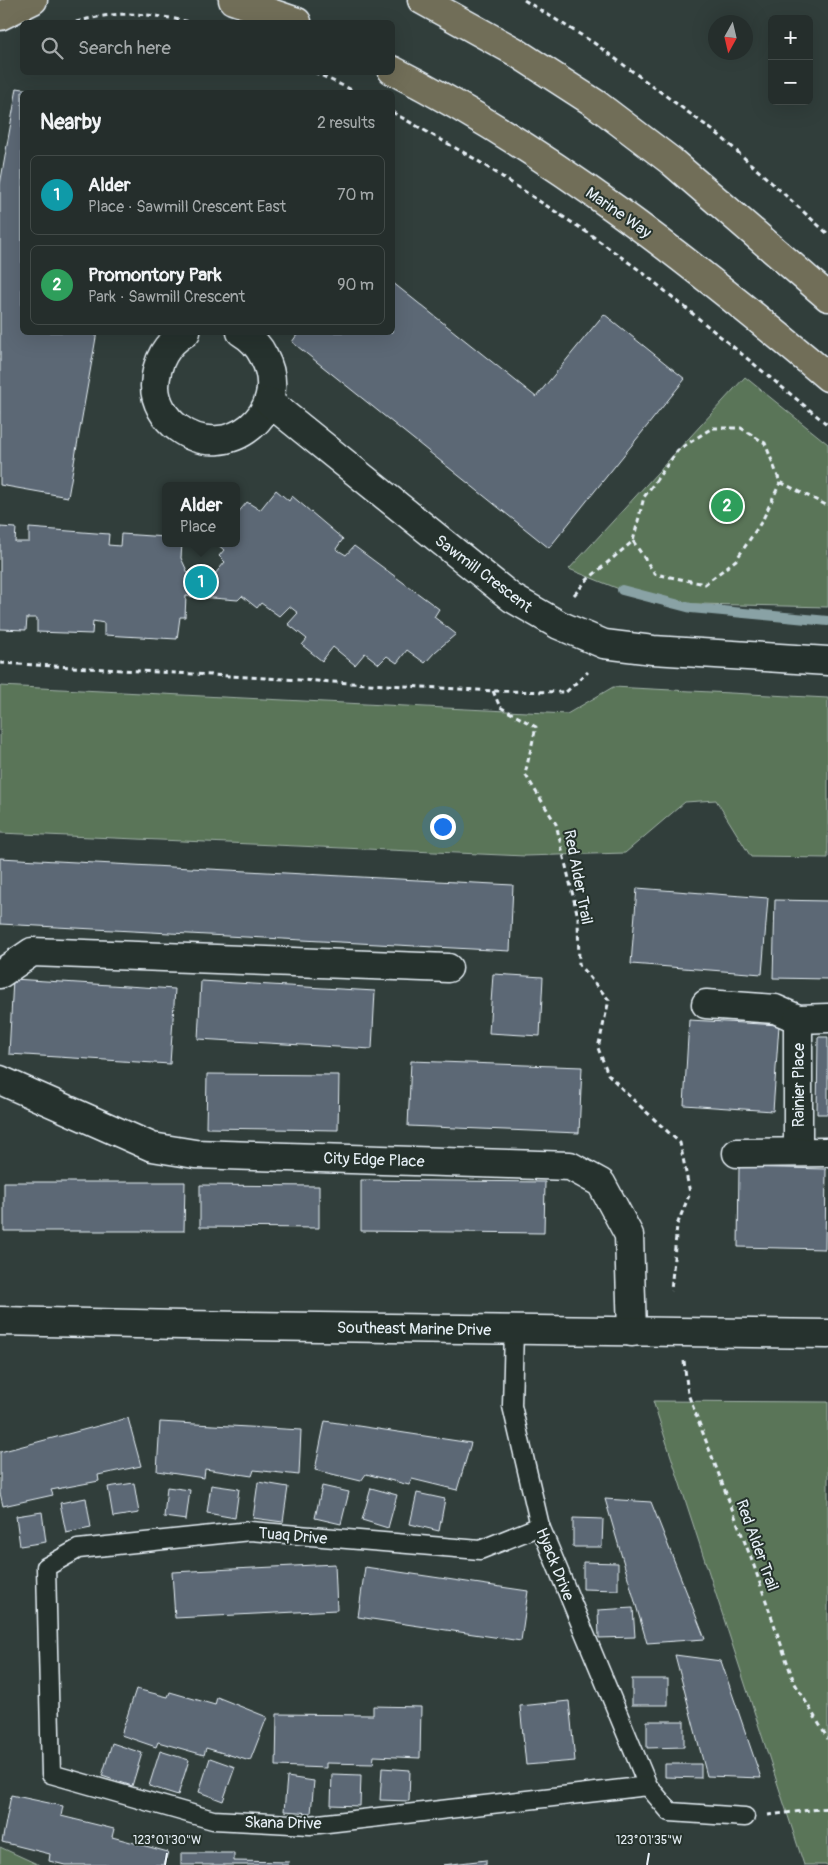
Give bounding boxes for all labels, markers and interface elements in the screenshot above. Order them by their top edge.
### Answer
north arrow [708,15,753,60]
map controls [768,15,813,105]
button: + [768,15,813,60]
search box [20,20,395,75]
icon: search [38,34,66,62]
text: Search here [78,36,171,60]
button: − [768,60,813,105]
text: Nearby [40,109,101,136]
text: 2 results [317,113,375,133]
text: Alder [88,173,131,197]
street label: Marine Way [582,183,655,243]
text: 1 [54,185,60,205]
text: 70 m [337,185,374,205]
text: Place · Sawmill Crescent East [88,197,286,217]
text: Promontory Park [88,263,222,287]
text: 2 [53,275,61,295]
text: 90 m [337,275,374,295]
text: Park · Sawmill Crescent [88,287,245,307]
popup [162,482,240,547]
pin: 2 [711,487,743,525]
text: Alder [180,493,222,517]
text: Place [180,517,216,537]
street label: Sawmill Crescent [431,531,537,617]
pin: 1 [185,563,217,601]
your location [430,814,456,840]
street label: Red Alder Trail [559,828,597,926]
street label: Rainier Place [789,1043,809,1127]
street label: City Edge Place [323,1148,425,1172]
street label: Southeast Marine Drive [337,1318,491,1340]
street label: Red Alder Trail [731,1497,783,1594]
street label: Tuaq Drive [258,1523,328,1549]
street label: Hyack Drive [531,1525,579,1604]
street label: Skana Drive [244,1812,322,1834]
text: 123°01'30"W [133,1833,201,1848]
text: 123°01'35"W [616,1833,682,1848]

